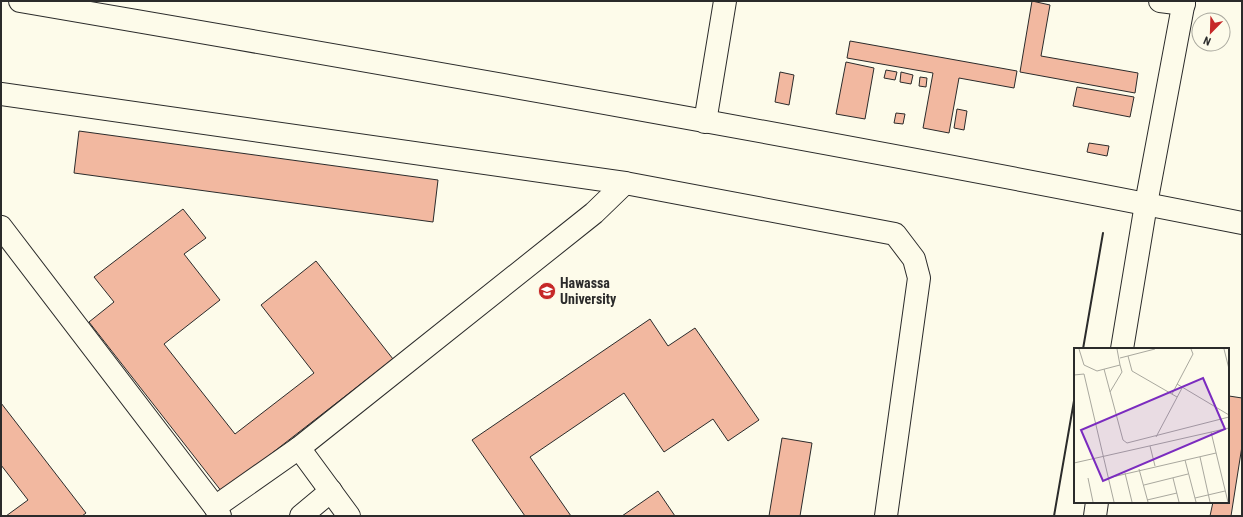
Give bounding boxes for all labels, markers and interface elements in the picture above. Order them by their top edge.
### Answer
north arrow [1191,12,1231,52]
text: N [1201,33,1213,48]
place label: Hawassa University [560,275,617,307]
school or university icon: Hawassa University [537,281,557,301]
inset map [1074,348,1229,503]

